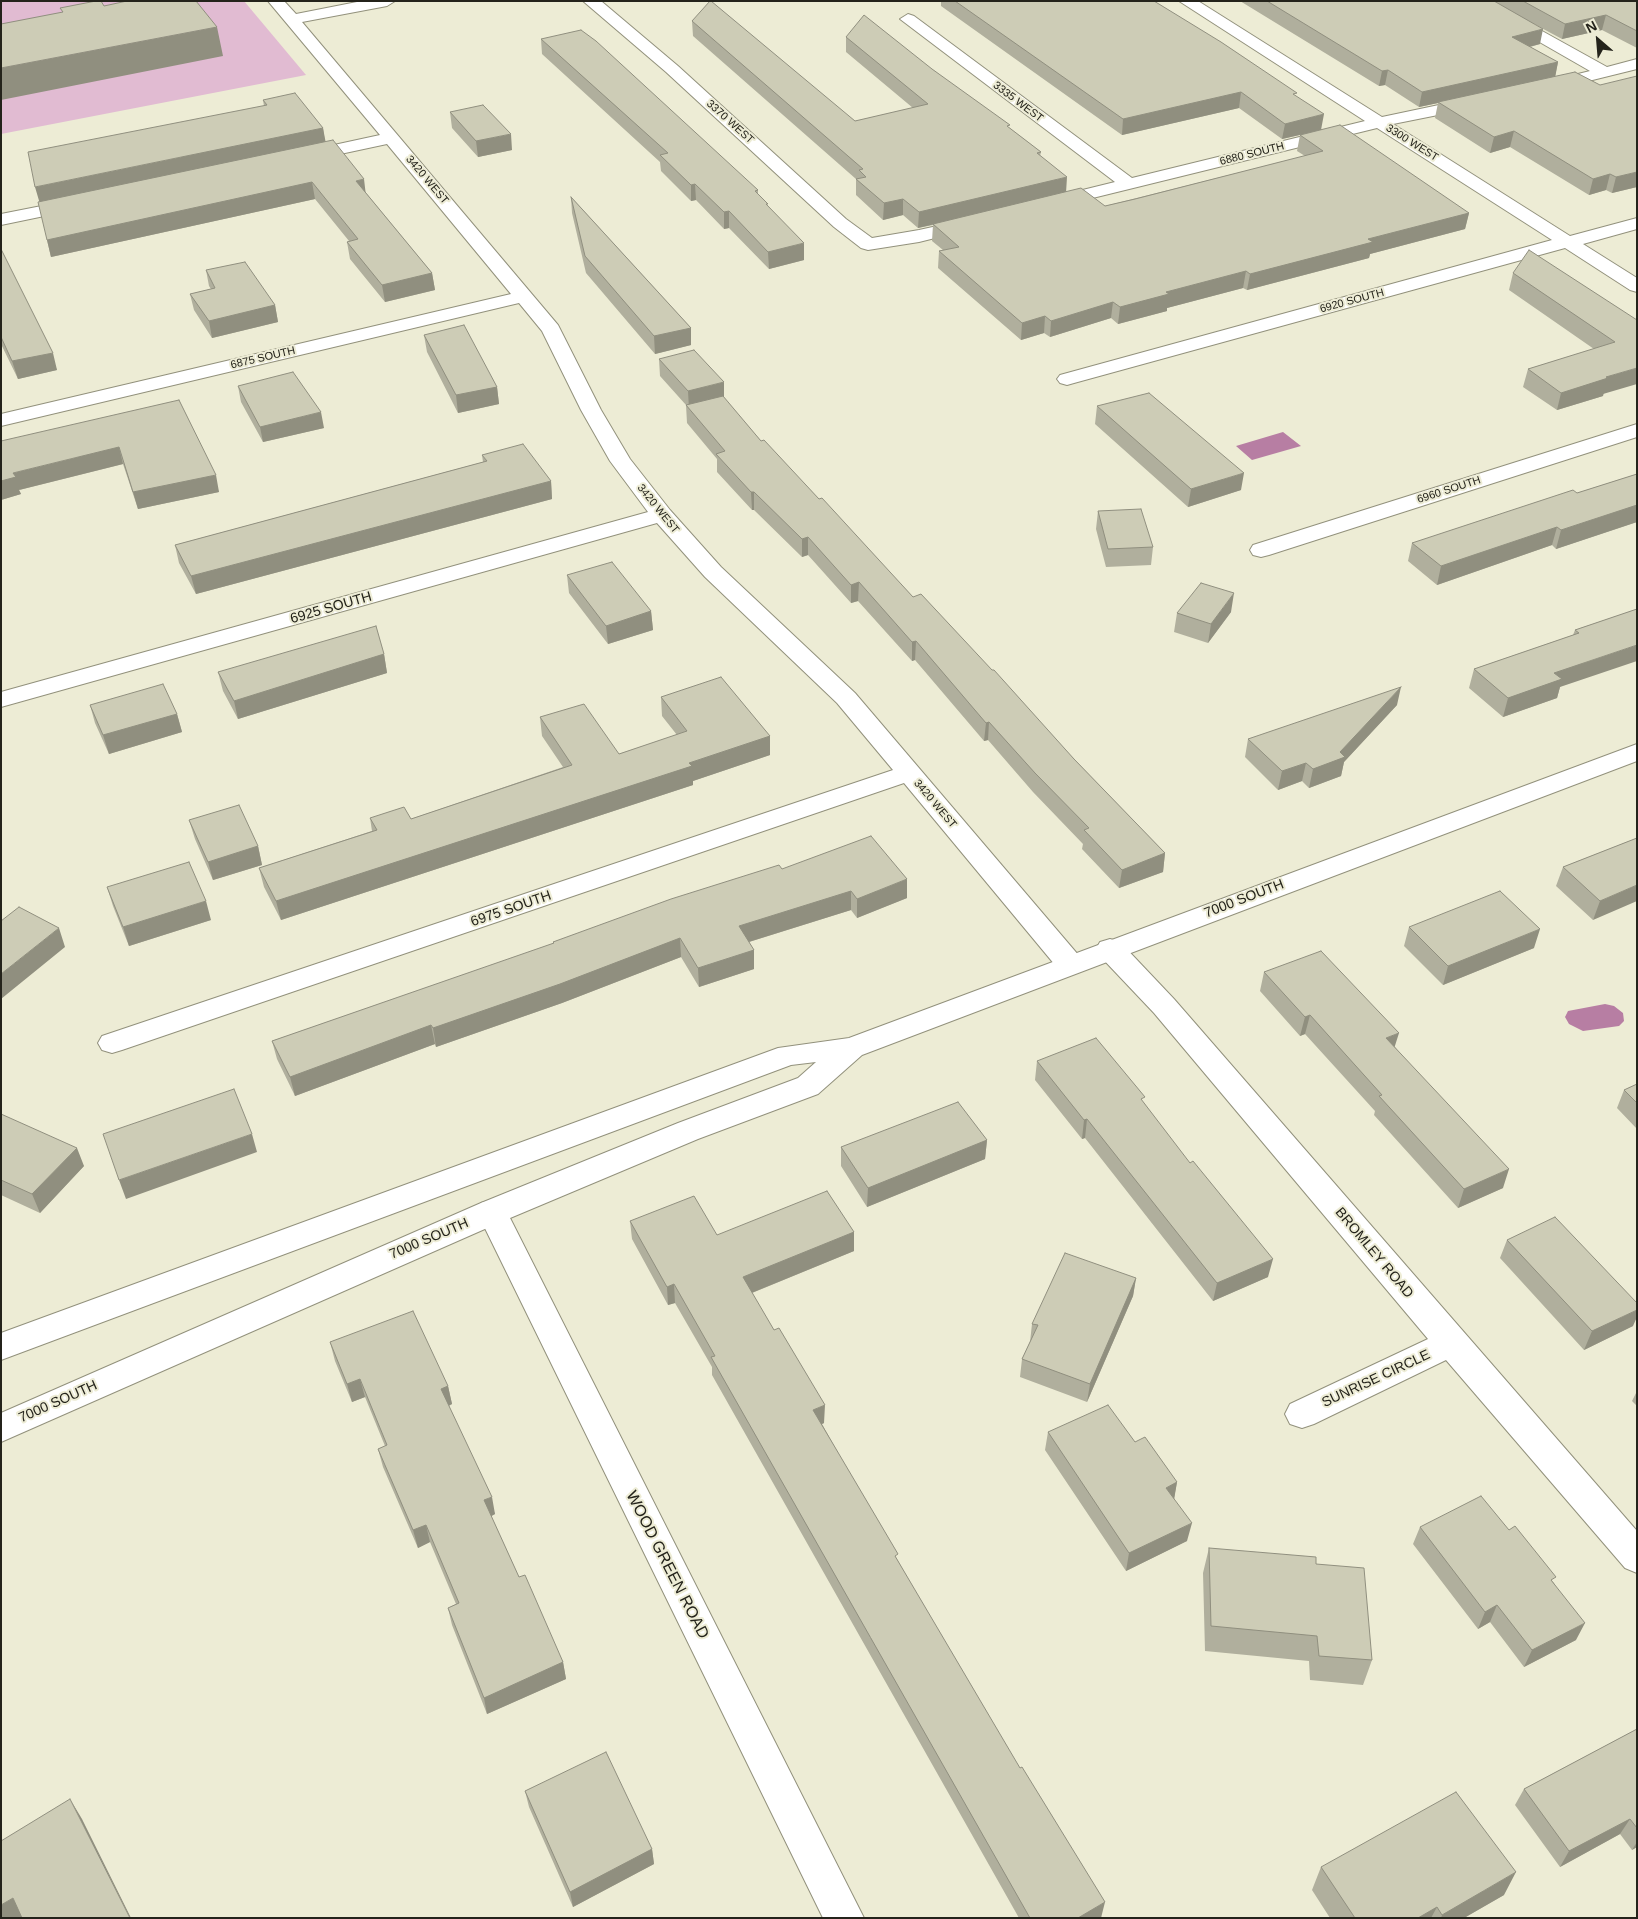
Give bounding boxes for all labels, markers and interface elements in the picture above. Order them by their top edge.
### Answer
north arrow [1573,15,1623,65]
text: N [1583,17,1599,36]
street label: 3335 WEST [990,79,1046,125]
street label: 3370 WEST [704,97,756,147]
street label: 3300 WEST [1383,122,1441,164]
street label: 6880 SOUTH [1218,140,1286,168]
street label: 3420 WEST [403,153,451,207]
street label: 6920 SOUTH [1318,286,1386,316]
street label: 6875 SOUTH [229,344,297,372]
street label: 6960 SOUTH [1416,474,1482,506]
street label: 3420 WEST [634,482,682,536]
street label: 6925 SOUTH [288,588,374,628]
street label: 3420 WEST [911,777,959,831]
street label: 7000 SOUTH [1202,876,1286,922]
street label: 6975 SOUTH [469,887,553,931]
street label: BROMLEY ROAD [1331,1204,1417,1302]
street label: 7000 SOUTH [387,1215,471,1263]
street label: SUNRISE CIRCLE [1319,1347,1433,1411]
street label: 7000 SOUTH [16,1377,100,1427]
street label: WOOD GREEN ROAD [621,1488,713,1642]

